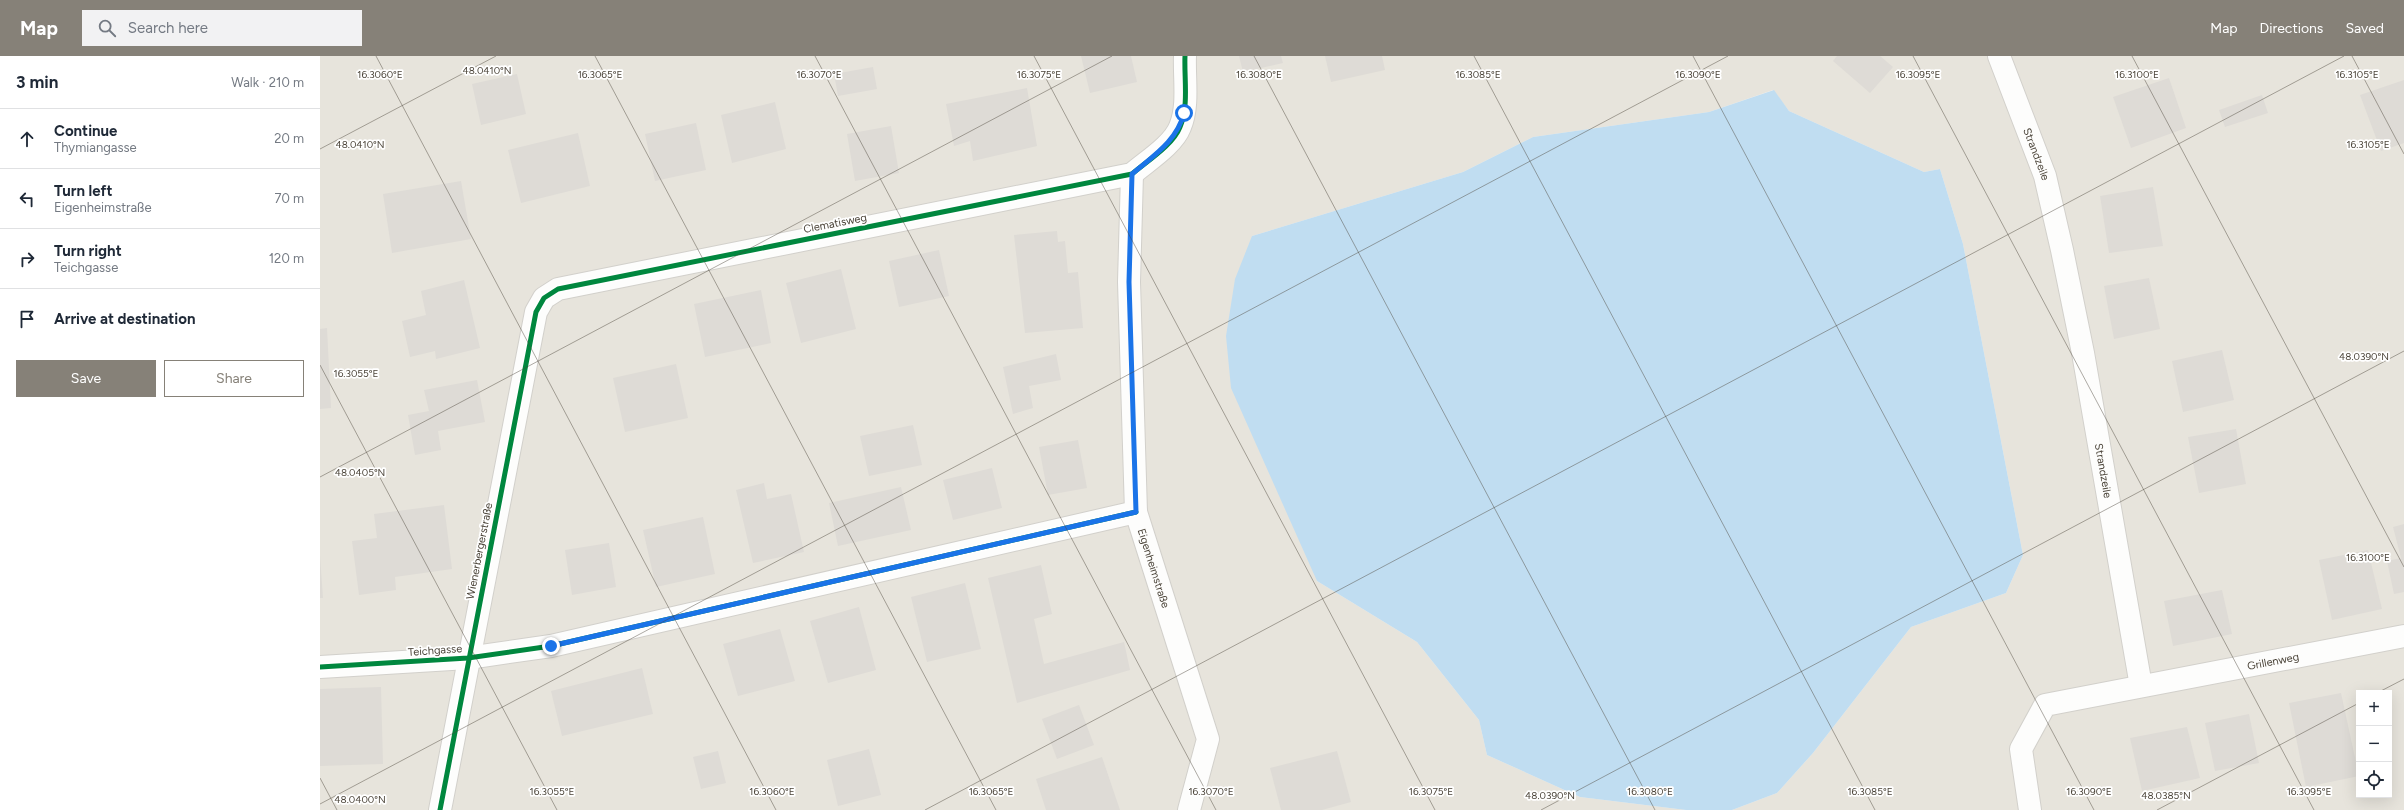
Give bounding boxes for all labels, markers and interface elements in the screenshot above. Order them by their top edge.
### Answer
search box [82,10,362,46]
text: Map [20,17,58,40]
icon: search [96,17,118,39]
text: Search here [128,19,208,37]
text: Map [2210,20,2238,37]
text: Directions [2260,20,2323,37]
text: Saved [2345,20,2384,37]
text: 48.0410°N [462,64,512,77]
text: 16.3060°E [357,68,403,81]
text: 16.3065°E [578,68,622,81]
text: 16.3070°E [796,68,842,81]
text: 16.3075°E [1017,68,1061,81]
text: 16.3080°E [1236,68,1282,81]
text: 16.3085°E [1455,68,1501,81]
text: 16.3090°E [1675,68,1721,81]
text: 16.3095°E [1896,68,1940,81]
text: 16.3100°E [2115,68,2159,81]
text: 16.3105°E [2335,68,2379,81]
text: 3 min [16,72,58,92]
text: Walk · 210 m [231,75,304,90]
route start [1175,104,1193,122]
text: Continue [54,122,117,140]
street label: Strandzeile [2020,126,2052,182]
icon: ahead [16,128,38,150]
text: 20 m [274,131,304,146]
text: 48.0410°N [335,138,385,151]
text: 16.3105°E [2346,138,2390,151]
text: Thymiangasse [54,140,137,155]
text: Turn left [54,182,112,200]
icon: left [16,188,38,210]
text: 70 m [274,191,304,206]
text: Eigenheimstraße [54,200,152,215]
street label: Clematisweg [802,211,868,236]
text: Turn right [54,242,122,260]
icon: right [16,248,38,270]
text: 120 m [269,251,304,266]
text: Teichgasse [54,260,118,275]
icon: arrive [16,308,38,330]
text: Arrive at destination [54,310,195,328]
text: 48.0390°N [2339,350,2389,363]
button: Save [16,360,156,397]
button: Share [164,360,304,397]
text: 16.3055°E [334,367,378,380]
street label: Strandzeile [2092,442,2114,499]
text: 48.0405°N [335,466,385,479]
street label: Wienerbergerstraße [464,502,495,601]
street label: Eigenheimstraße [1135,527,1172,610]
text: 16.3100°E [2346,551,2390,564]
route end [542,637,560,655]
street label: Teichgasse [407,642,463,659]
street label: Grillenweg [2246,650,2300,673]
map controls [2356,690,2392,798]
button: + [2356,690,2392,726]
button: − [2356,726,2392,762]
button: locate [2356,762,2392,798]
text: 16.3055°E [530,785,574,798]
text: 16.3060°E [749,785,795,798]
text: 16.3065°E [969,785,1013,798]
text: 16.3070°E [1188,785,1234,798]
text: 16.3075°E [1409,785,1453,798]
text: 16.3080°E [1627,785,1673,798]
text: 16.3085°E [1847,785,1893,798]
text: 16.3090°E [2066,785,2112,798]
text: 16.3095°E [2287,785,2331,798]
text: 48.0390°N [1525,789,1575,802]
text: 48.0385°N [2141,789,2191,802]
text: 48.0400°N [334,793,386,806]

